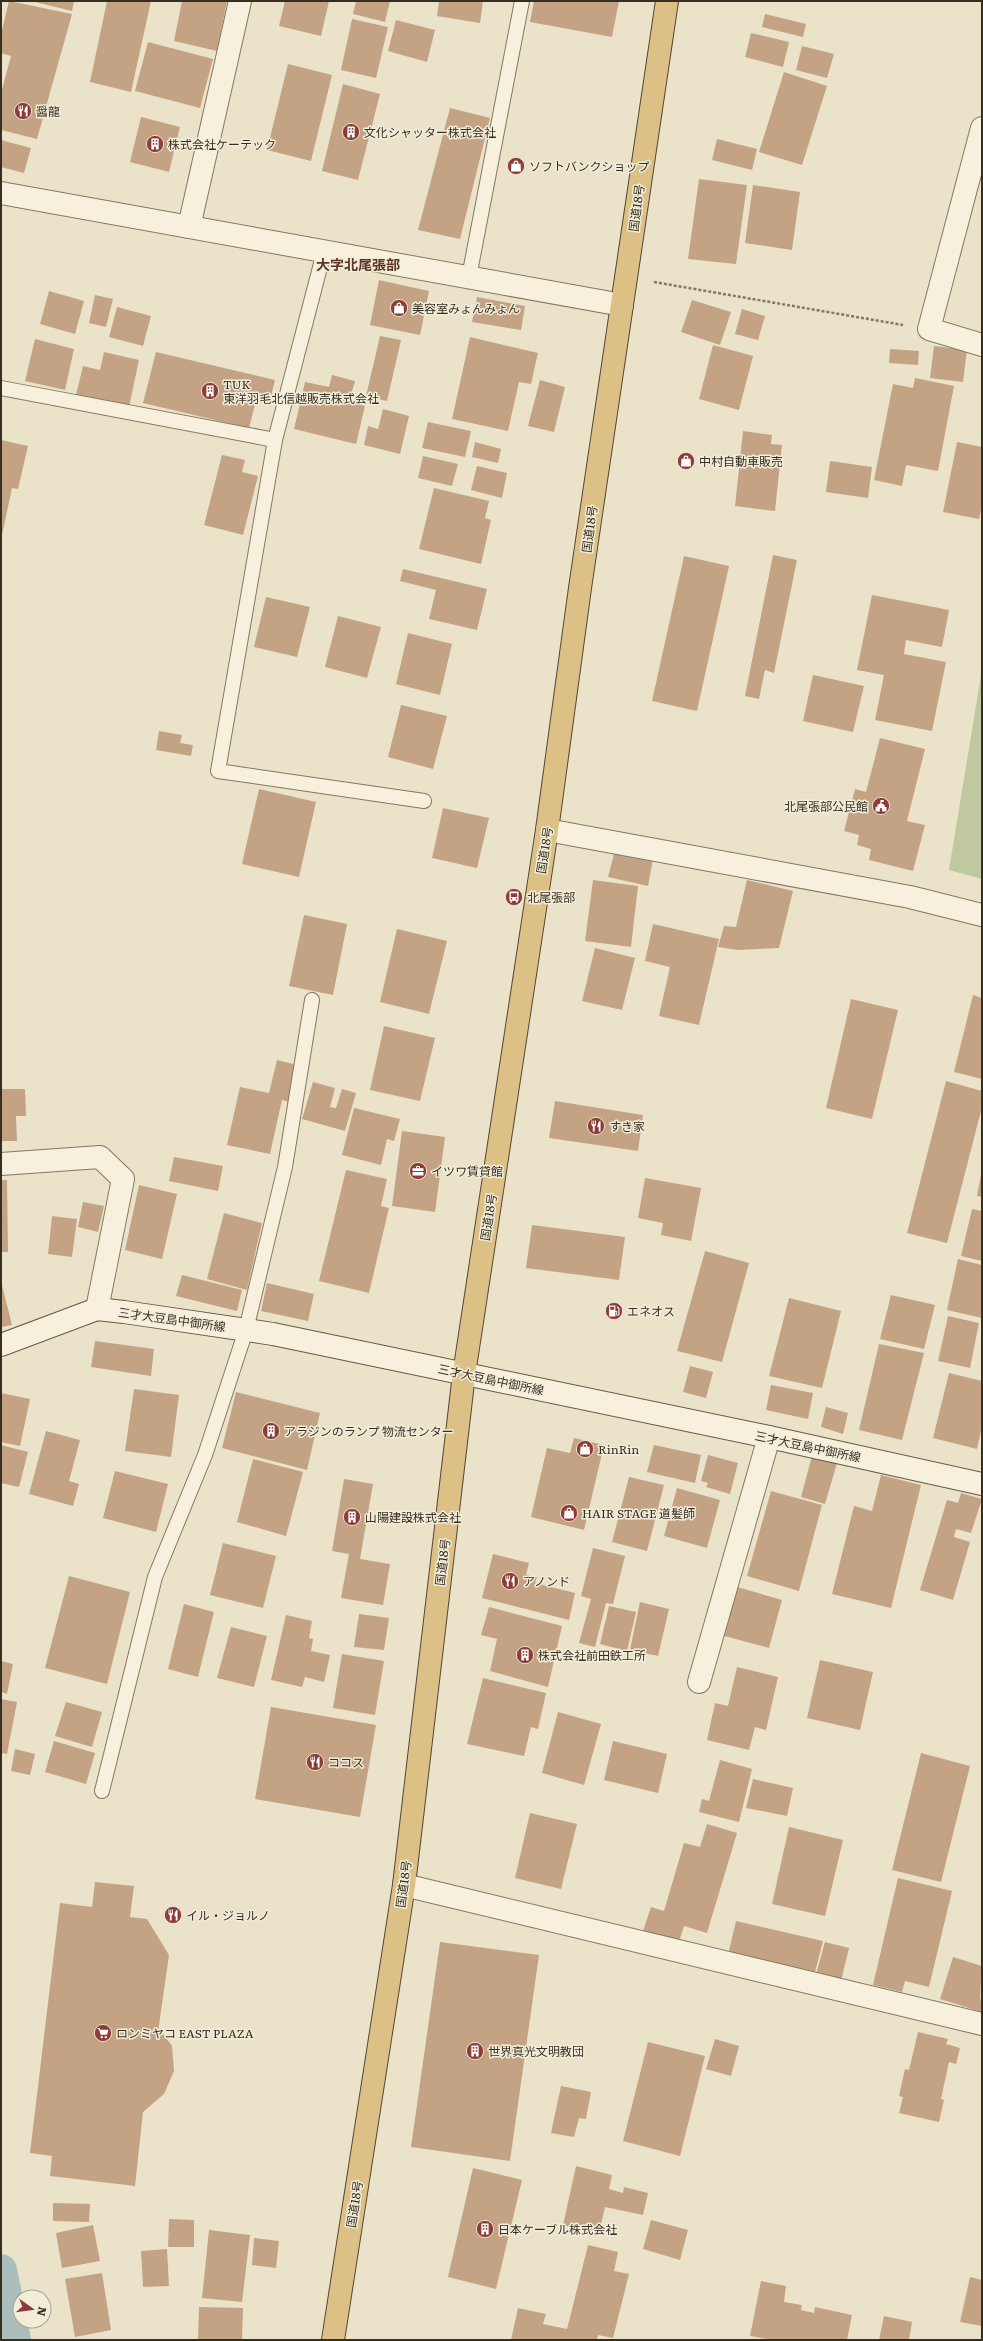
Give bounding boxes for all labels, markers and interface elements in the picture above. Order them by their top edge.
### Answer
restaurant icon: 醤龍 [13,101,33,121]
place label: 醤龍 [36,102,60,120]
building icon: 文化シャッター株式会社 [341,122,361,142]
place label: 文化シャッター株式会社 [364,123,496,141]
building icon: 株式会社ケーテック [145,134,165,154]
place label: 株式会社ケーテック [168,135,276,153]
shop icon: ソフトバンクショップ [506,156,526,176]
place label: ソフトバンクショップ [529,157,650,175]
street label: 国道18号 [624,183,648,233]
district label: 大字北尾張部 [316,254,400,274]
shop icon: 美容室みょんみょん [389,298,409,318]
place label: 美容室みょんみょん [412,299,520,317]
place label: TUK 東洋羽毛北信越販売株式会社 [223,375,379,407]
building icon: TUK 東洋羽毛北信越販売株式会社 [200,381,220,401]
shop icon: 中村自動車販売 [676,451,696,471]
place label: 中村自動車販売 [699,452,783,470]
street label: 国道18号 [577,504,601,554]
public building icon: 北尾張部公民館 [871,796,891,816]
place label: 北尾張部公民館 [784,797,868,815]
street label: 国道18号 [531,825,557,875]
bus stop icon: 北尾張部 [504,887,524,907]
place label: 北尾張部 [527,888,575,906]
restaurant icon: すき家 [586,1116,606,1136]
place label: すき家 [609,1117,645,1135]
office icon: イツワ賃貸館 [408,1161,428,1181]
place label: イツワ賃貸館 [431,1162,503,1180]
street label: 国道18号 [475,1192,501,1242]
fuel station icon: エネオス [604,1301,624,1321]
place label: エネオス [627,1302,675,1320]
street label: 三才大豆島中御所線 [117,1303,227,1335]
street label: 三才大豆島中御所線 [436,1359,546,1399]
building icon: アラジンのランプ 物流センター [261,1421,281,1441]
place label: アラジンのランプ 物流センター [284,1422,454,1440]
street label: 三才大豆島中御所線 [753,1426,863,1466]
shop icon: RinRin [575,1439,595,1459]
place label: RinRin [598,1440,639,1458]
shop icon: HAIR STAGE 道髪師 [559,1503,579,1523]
place label: HAIR STAGE 道髪師 [582,1504,695,1522]
building icon: 山陽建設株式会社 [342,1507,362,1527]
place label: 山陽建設株式会社 [365,1508,461,1526]
street label: 国道18号 [430,1537,454,1587]
restaurant icon: アノンド [500,1571,520,1591]
place label: アノンド [523,1572,570,1590]
building icon: 株式会社前田鉄工所 [515,1645,535,1665]
place label: 株式会社前田鉄工所 [538,1646,646,1664]
restaurant icon: ココス [305,1752,325,1772]
place label: ココス [328,1753,364,1771]
street label: 国道18号 [391,1859,415,1909]
restaurant icon: イル・ジョルノ [163,1905,183,1925]
place label: イル・ジョルノ [186,1906,270,1924]
supermarket icon: ロンミヤコ EAST PLAZA [93,2023,113,2043]
place label: ロンミヤコ EAST PLAZA [116,2024,254,2042]
building icon: 世界真光文明教団 [465,2041,485,2061]
place label: 世界真光文明教団 [488,2042,584,2060]
street label: 国道18号 [341,2179,367,2229]
building icon: 日本ケーブル株式会社 [475,2219,495,2239]
place label: 日本ケーブル株式会社 [498,2220,617,2238]
north arrow [12,2289,52,2329]
text: N [34,2305,52,2318]

